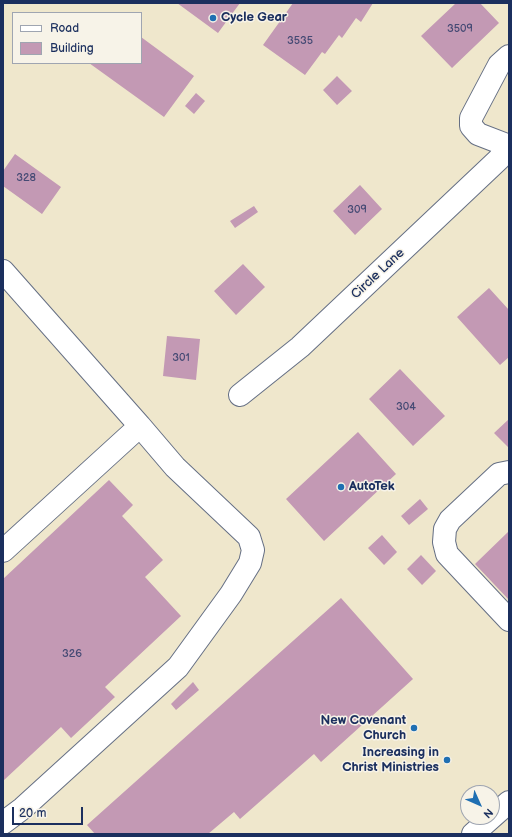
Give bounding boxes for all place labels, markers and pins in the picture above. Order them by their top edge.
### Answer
place label: Cycle Gear [221,10,287,26]
marker: Cycle Gear [208,13,218,23]
place label: AutoTek [349,479,394,495]
marker: AutoTek [336,482,346,492]
place label: New Covenant Church [321,713,406,744]
marker: New Covenant Church [409,723,419,733]
place label: Increasing in Christ Ministries [342,745,439,776]
marker: Increasing in Christ Ministries [442,755,452,765]

